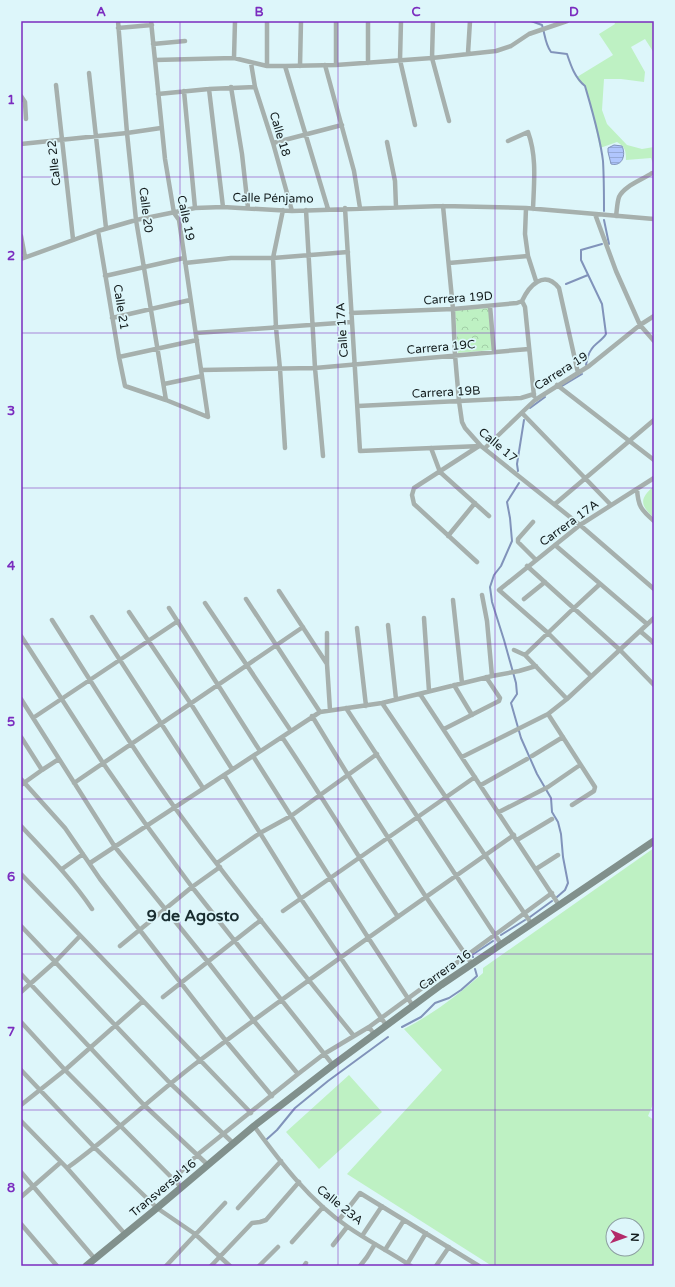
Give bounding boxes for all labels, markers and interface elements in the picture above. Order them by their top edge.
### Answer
text: A [96,4,106,20]
text: B [254,4,264,20]
text: C [411,4,421,20]
text: D [569,4,579,20]
text: 1 [7,92,15,108]
street label: Calle 18 [267,110,293,158]
street label: Calle 22 [45,139,63,187]
street label: Calle 20 [136,186,156,234]
street label: Calle Pénjamo [232,190,314,206]
street label: Calle 19 [174,194,198,242]
text: 2 [7,248,15,264]
street label: Calle 21 [110,283,132,331]
street label: Carrera 19D [423,289,493,307]
street label: Calle 17A [333,302,351,358]
street label: Carrera 19C [406,337,476,357]
street label: Carrera 19 [532,349,590,393]
street label: Carrera 19B [411,383,481,401]
text: 3 [7,403,15,419]
street label: Calle 17 [476,425,520,465]
street label: Carrera 17A [537,497,601,549]
text: 4 [7,558,16,574]
text: 5 [7,714,15,730]
text: 6 [7,869,15,885]
district label: 9 de Agosto [147,906,239,926]
street label: Carrera 16 [416,947,474,993]
text: 7 [7,1024,15,1040]
street label: Transversal 16 [127,1156,199,1220]
text: 8 [7,1180,15,1196]
street label: Calle 23A [314,1182,366,1228]
north arrow [605,1217,645,1257]
text: N [628,1233,641,1242]

